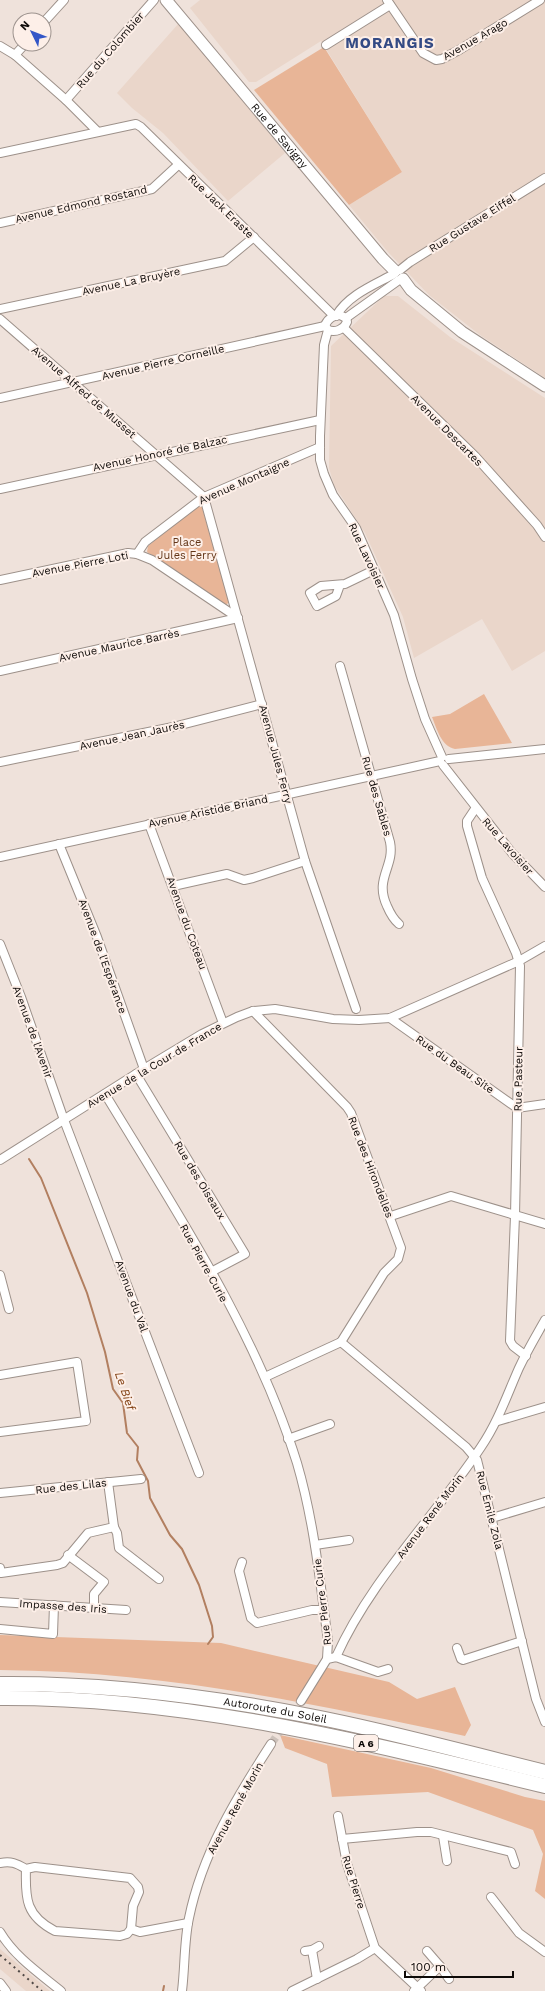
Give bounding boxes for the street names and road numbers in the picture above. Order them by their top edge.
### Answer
street label: Rue du Colombier [74,9,147,91]
street label: Avenue Arago [441,16,510,63]
street label: Rue de Savigny [248,101,310,171]
street label: Rue Jack Eraste [185,172,256,241]
street label: Avenue Edmond Rostand [14,183,148,226]
street label: Rue Gustave Eiffel [427,191,518,255]
street label: Avenue La Bruyère [81,265,181,298]
street label: Avenue Pierre Corneille [101,342,226,383]
street label: Avenue Alfred de Musset [29,344,139,441]
street label: Avenue Descartes [408,392,485,469]
street label: Avenue Honoré de Balzac [92,433,229,474]
street label: Avenue Montaigne [197,456,292,507]
street label: Rue Lavoisier [346,521,388,592]
street label: Avenue Pierre Loti [31,549,129,580]
street label: Avenue Maurice Barrès [58,626,181,665]
street label: Avenue Jules Ferry [256,703,295,805]
street label: Avenue Jean Jaurès [78,718,186,753]
street label: Rue des Sables [359,755,394,838]
street label: Avenue Aristide Briand [147,792,269,831]
street label: Rue Lavoisier [479,815,536,878]
street label: Avenue du Coteau [164,875,209,971]
street label: Avenue de l'Espérance [76,897,129,1015]
street label: Avenue de l'Avenir [10,984,55,1081]
street label: Avenue de la Cour de France [85,1020,224,1111]
street label: Rue du Beau Site [413,1033,496,1096]
street label: Rue Pasteur [511,1046,526,1112]
street label: Rue des Hirondelles [345,1115,396,1220]
street label: Rue des Oiseaux [171,1139,228,1222]
street label: Rue Pierre Curie [177,1222,230,1304]
street label: Avenue du Val [112,1258,151,1335]
street label: Rue Émile Zola [473,1469,507,1551]
street label: Avenue René Morin [394,1471,467,1561]
street label: Rue des Lilas [35,1476,108,1497]
street label: Rue Pierre Curie [311,1558,334,1646]
street label: Impasse des Iris [19,1597,107,1616]
street label: Autoroute du Soleil [223,1695,329,1726]
road number: A 6 [354,1735,378,1751]
street label: Avenue René Morin [205,1760,266,1857]
street label: Rue Pierre [339,1854,368,1910]

